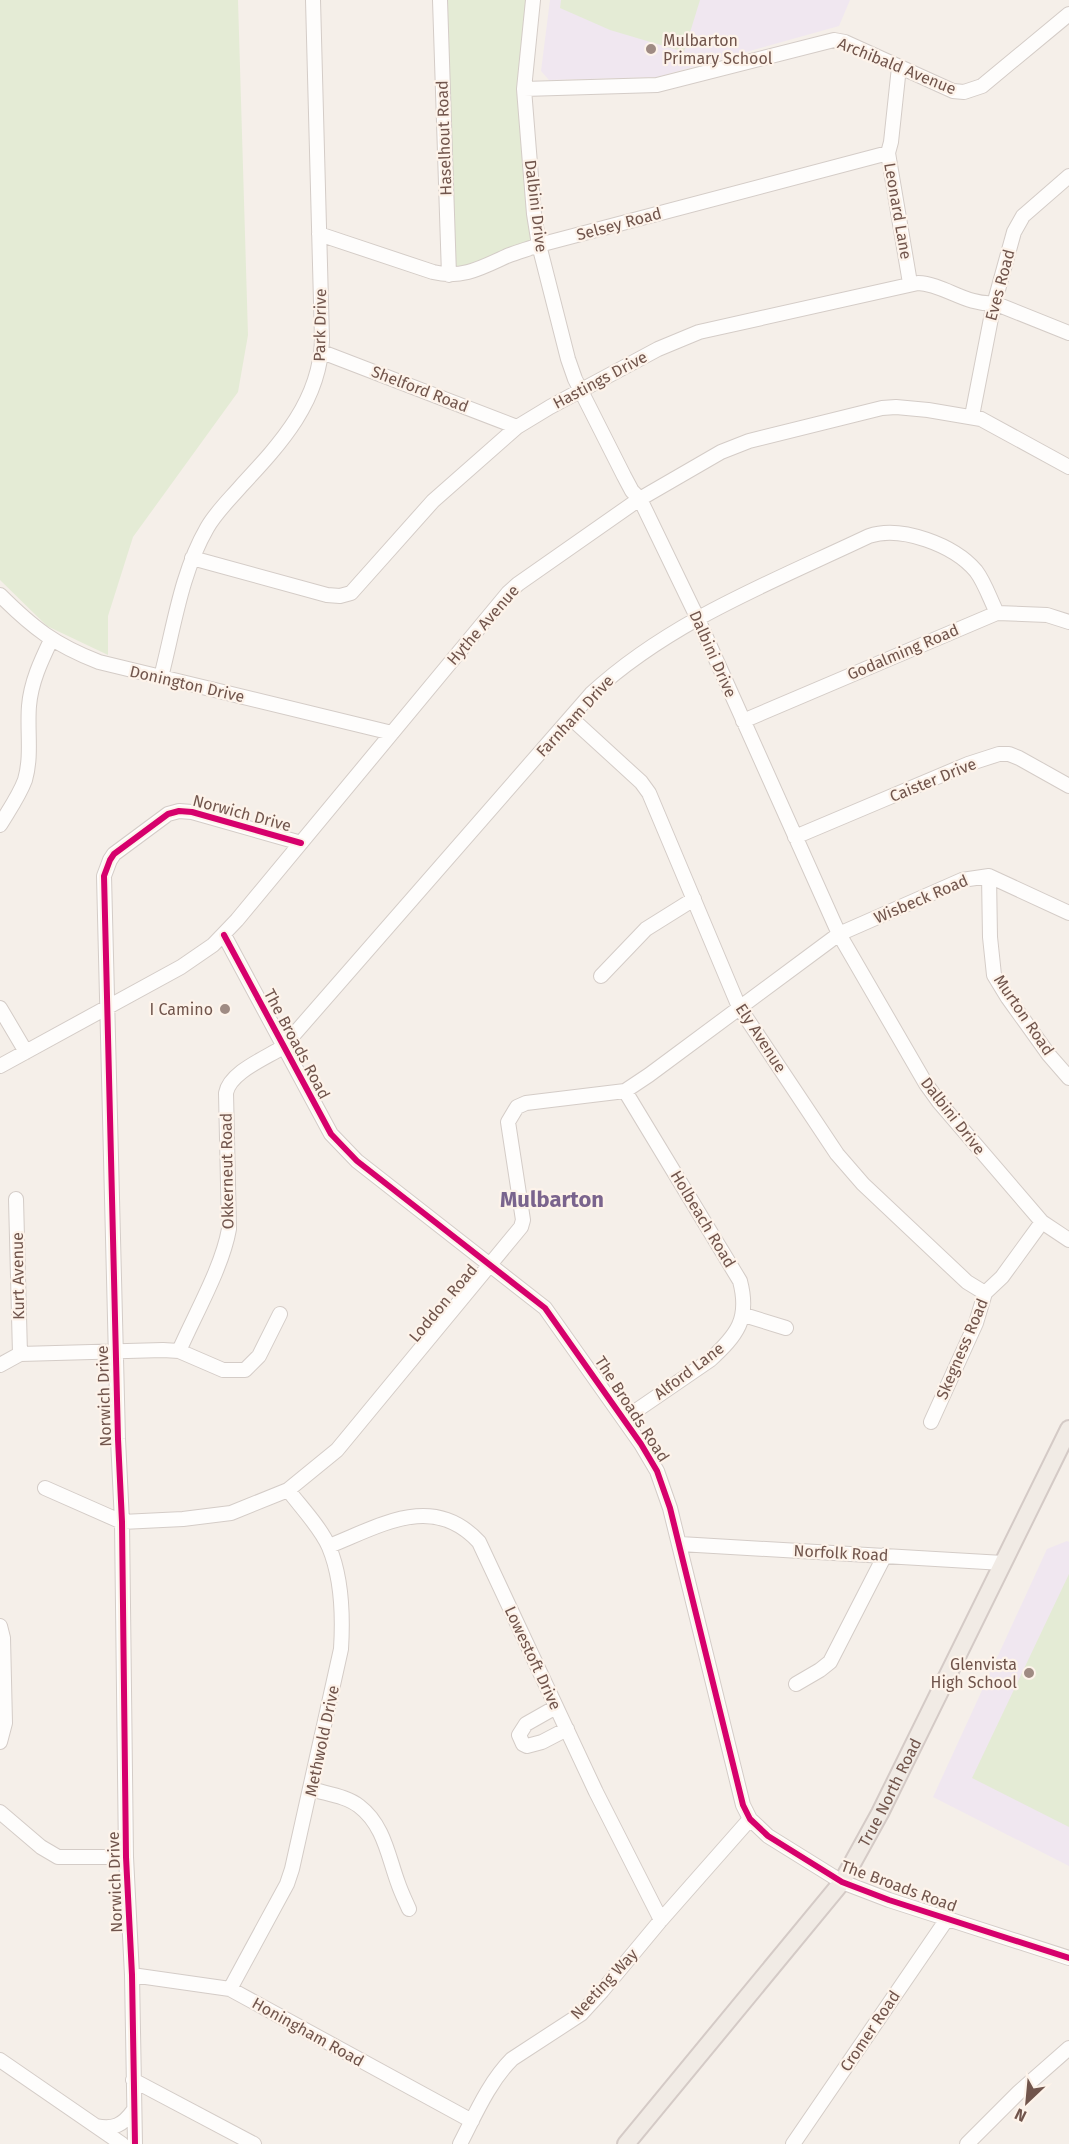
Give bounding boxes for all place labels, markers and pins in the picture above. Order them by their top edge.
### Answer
place label: Mulbarton Primary School [663,31,773,68]
marker: Mulbarton Primary School [644,42,658,56]
place label: I Camino [150,1000,213,1019]
marker: I Camino [218,1002,232,1016]
place label: Glenvista High School [931,1655,1017,1692]
marker: Glenvista High School [1022,1666,1036,1680]

